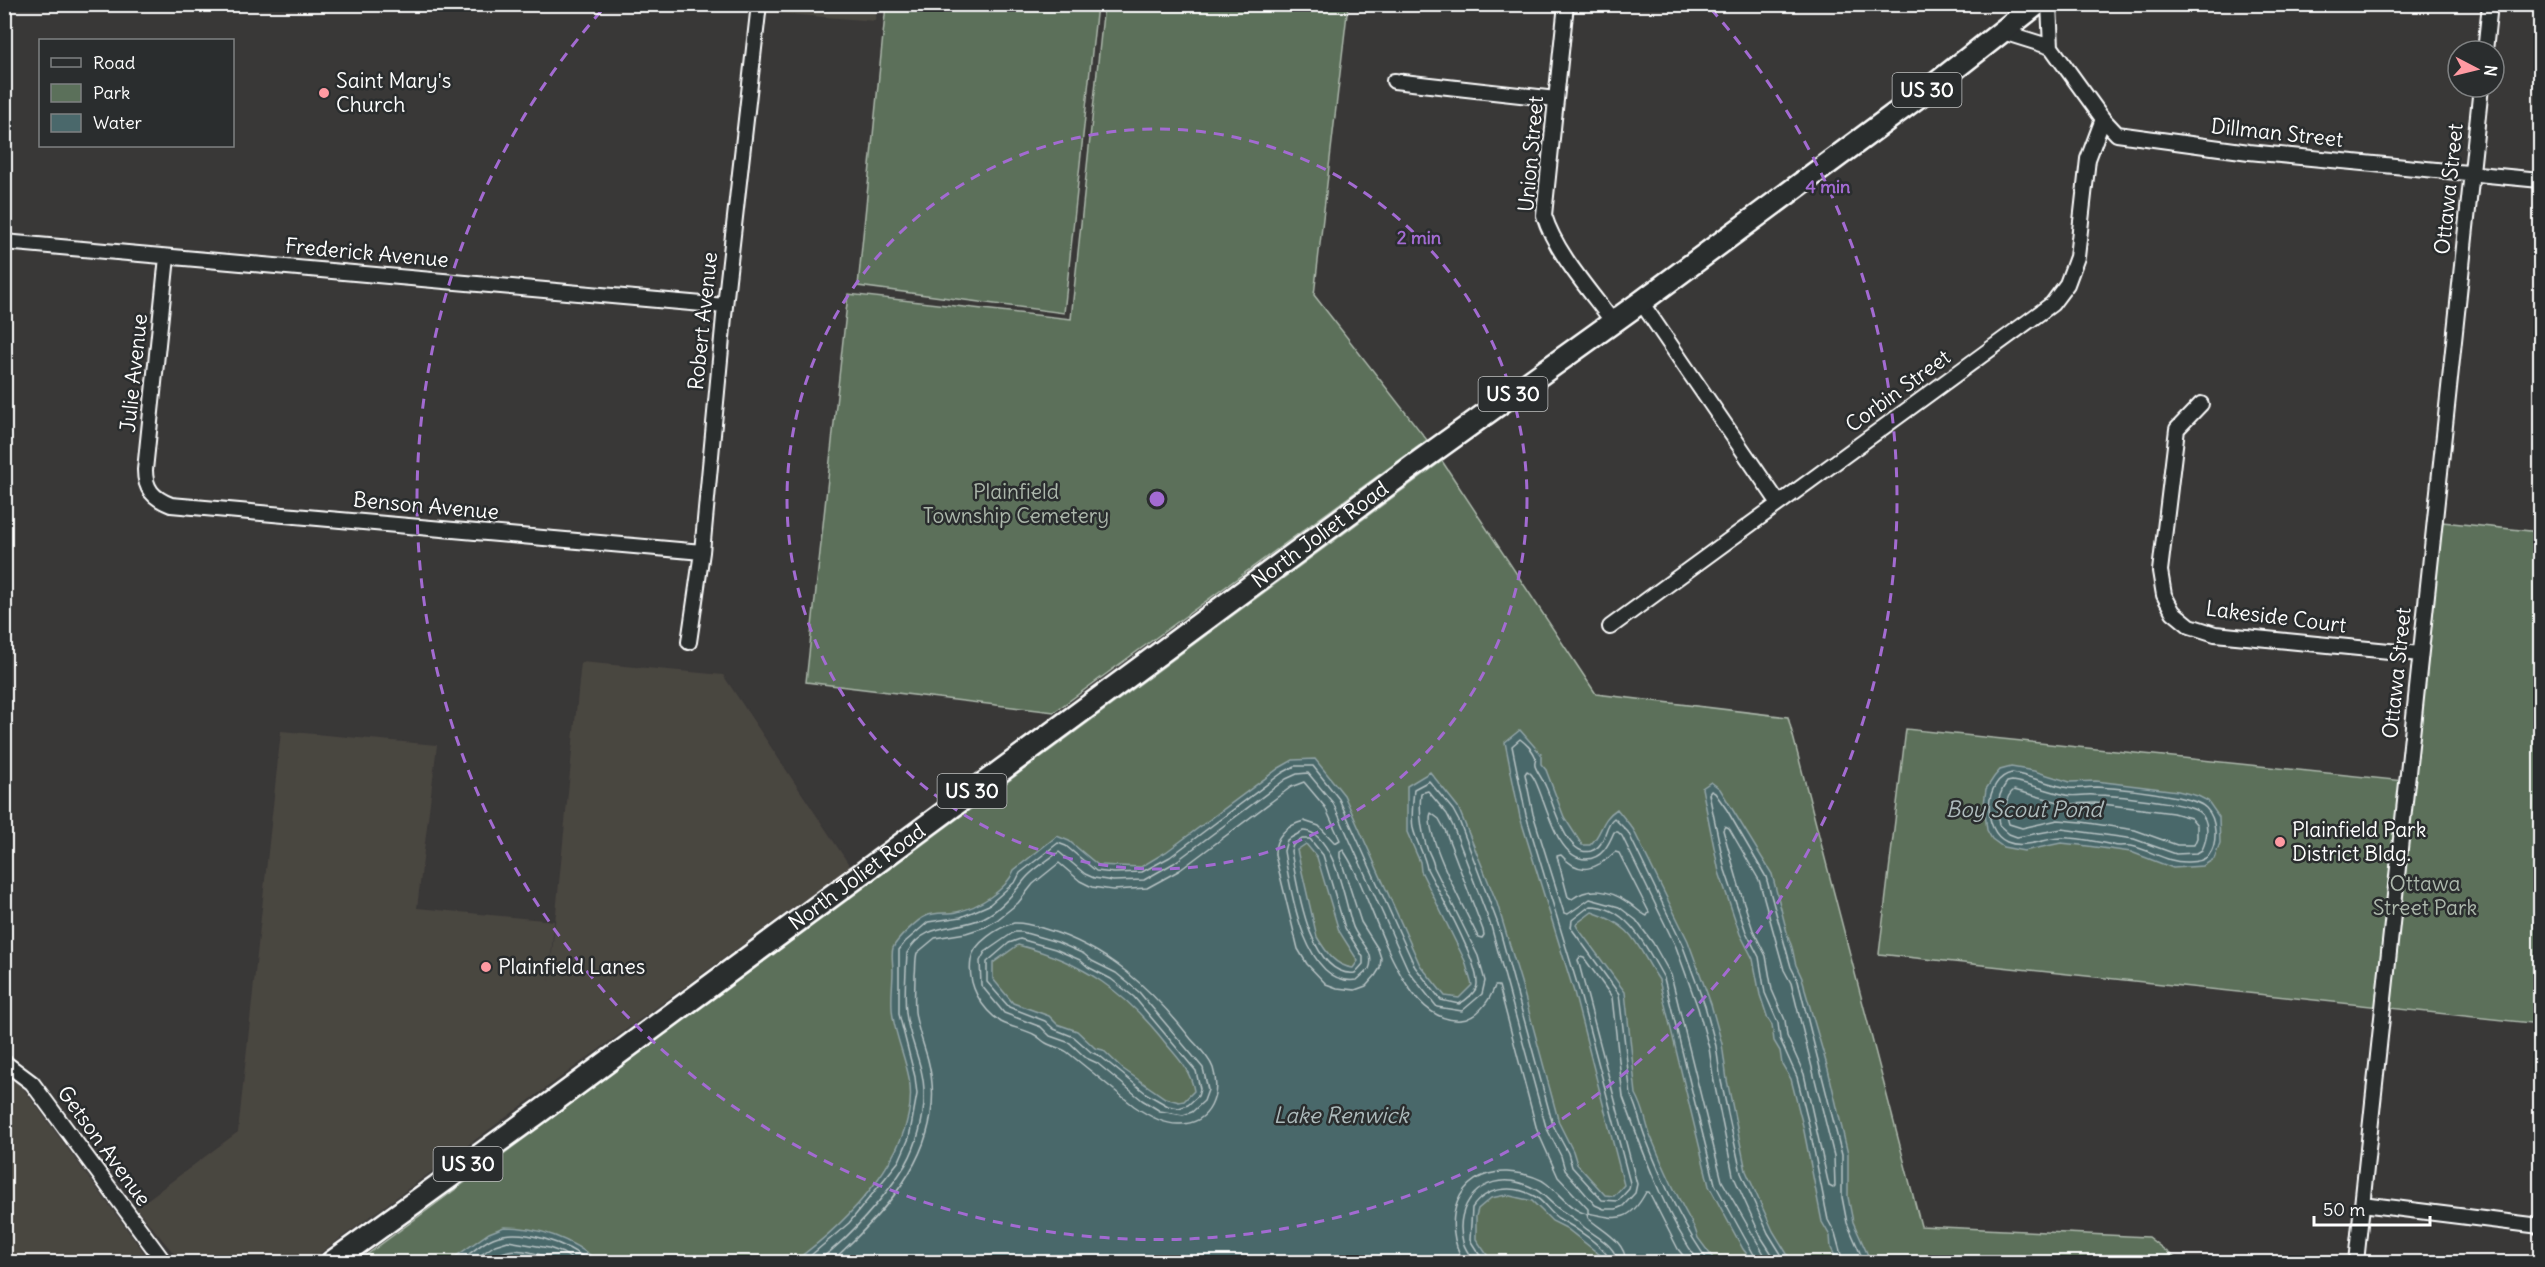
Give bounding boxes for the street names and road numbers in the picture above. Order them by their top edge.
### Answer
road number: US 30 [1892,73,1962,107]
street label: Union Street [1512,95,1549,213]
street label: Dillman Street [2210,112,2344,153]
street label: Ottawa Street [2428,122,2469,256]
street label: Frederick Avenue [284,232,450,273]
street label: Robert Avenue [682,250,723,391]
street label: Julie Avenue [114,312,153,434]
street label: Corbin Street [1840,343,1956,438]
road number: US 30 [1478,377,1547,411]
street label: North Joliet Road [1246,475,1394,594]
street label: Benson Avenue [352,486,500,525]
street label: Lakeside Court [2204,594,2348,639]
street label: Ottawa Street [2376,606,2417,740]
road number: US 30 [938,774,1006,808]
street label: North Joliet Road [783,817,930,936]
street label: Getson Avenue [52,1080,157,1211]
road number: US 30 [434,1147,502,1181]

